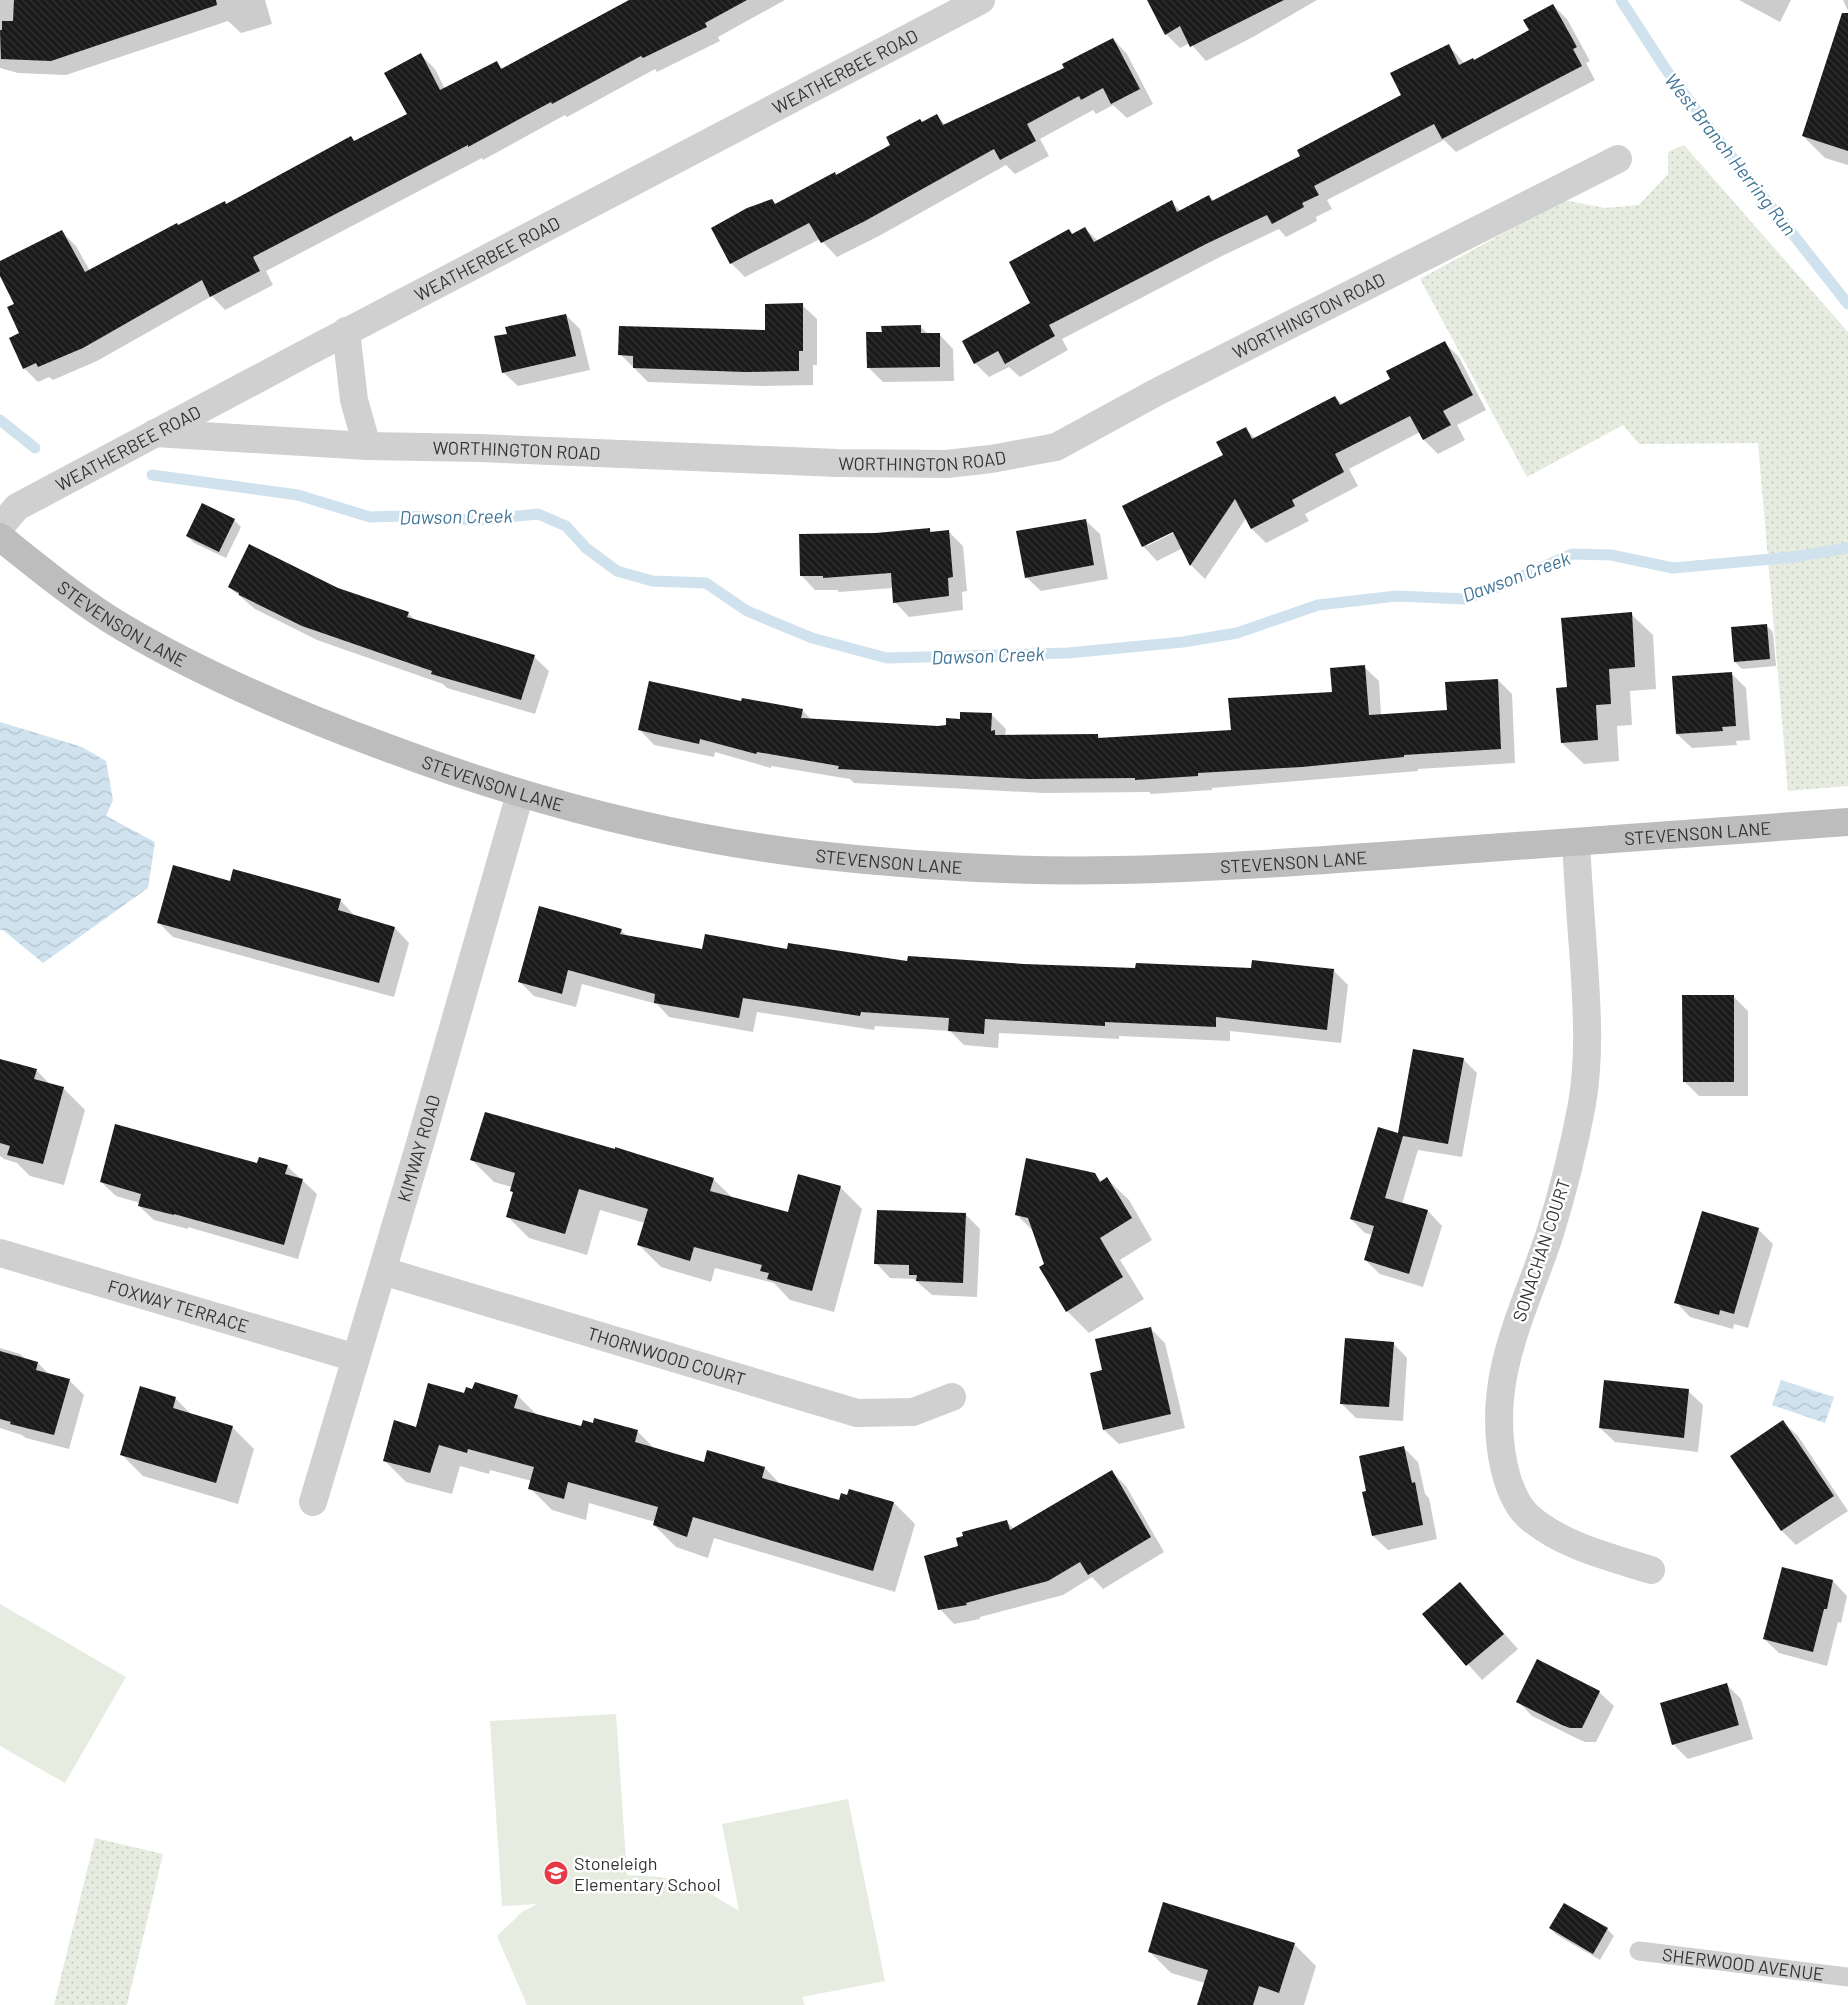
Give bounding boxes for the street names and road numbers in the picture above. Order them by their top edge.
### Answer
street label: WEATHERBEE ROAD [769,24,922,118]
street label: WEATHERBEE ROAD [411,211,564,305]
street label: WORTHINGTON ROAD [1229,268,1389,363]
street label: WEATHERBEE ROAD [52,400,204,495]
street label: WORTHINGTON ROAD [432,436,601,464]
street label: WORTHINGTON ROAD [838,445,1008,475]
street label: STEVENSON LANE [53,576,190,671]
street label: STEVENSON LANE [419,750,566,816]
street label: STEVENSON LANE [1623,817,1772,849]
street label: STEVENSON LANE [815,844,963,878]
street label: STEVENSON LANE [1220,846,1368,877]
street label: KIMWAY ROAD [392,1092,444,1204]
street label: SONACHAN COURT [1507,1176,1575,1324]
street label: FOXWAY TERRACE [105,1274,252,1337]
street label: THORNWOOD COURT [585,1322,748,1390]
street label: SHERWOOD AVENUE [1661,1943,1825,1985]

